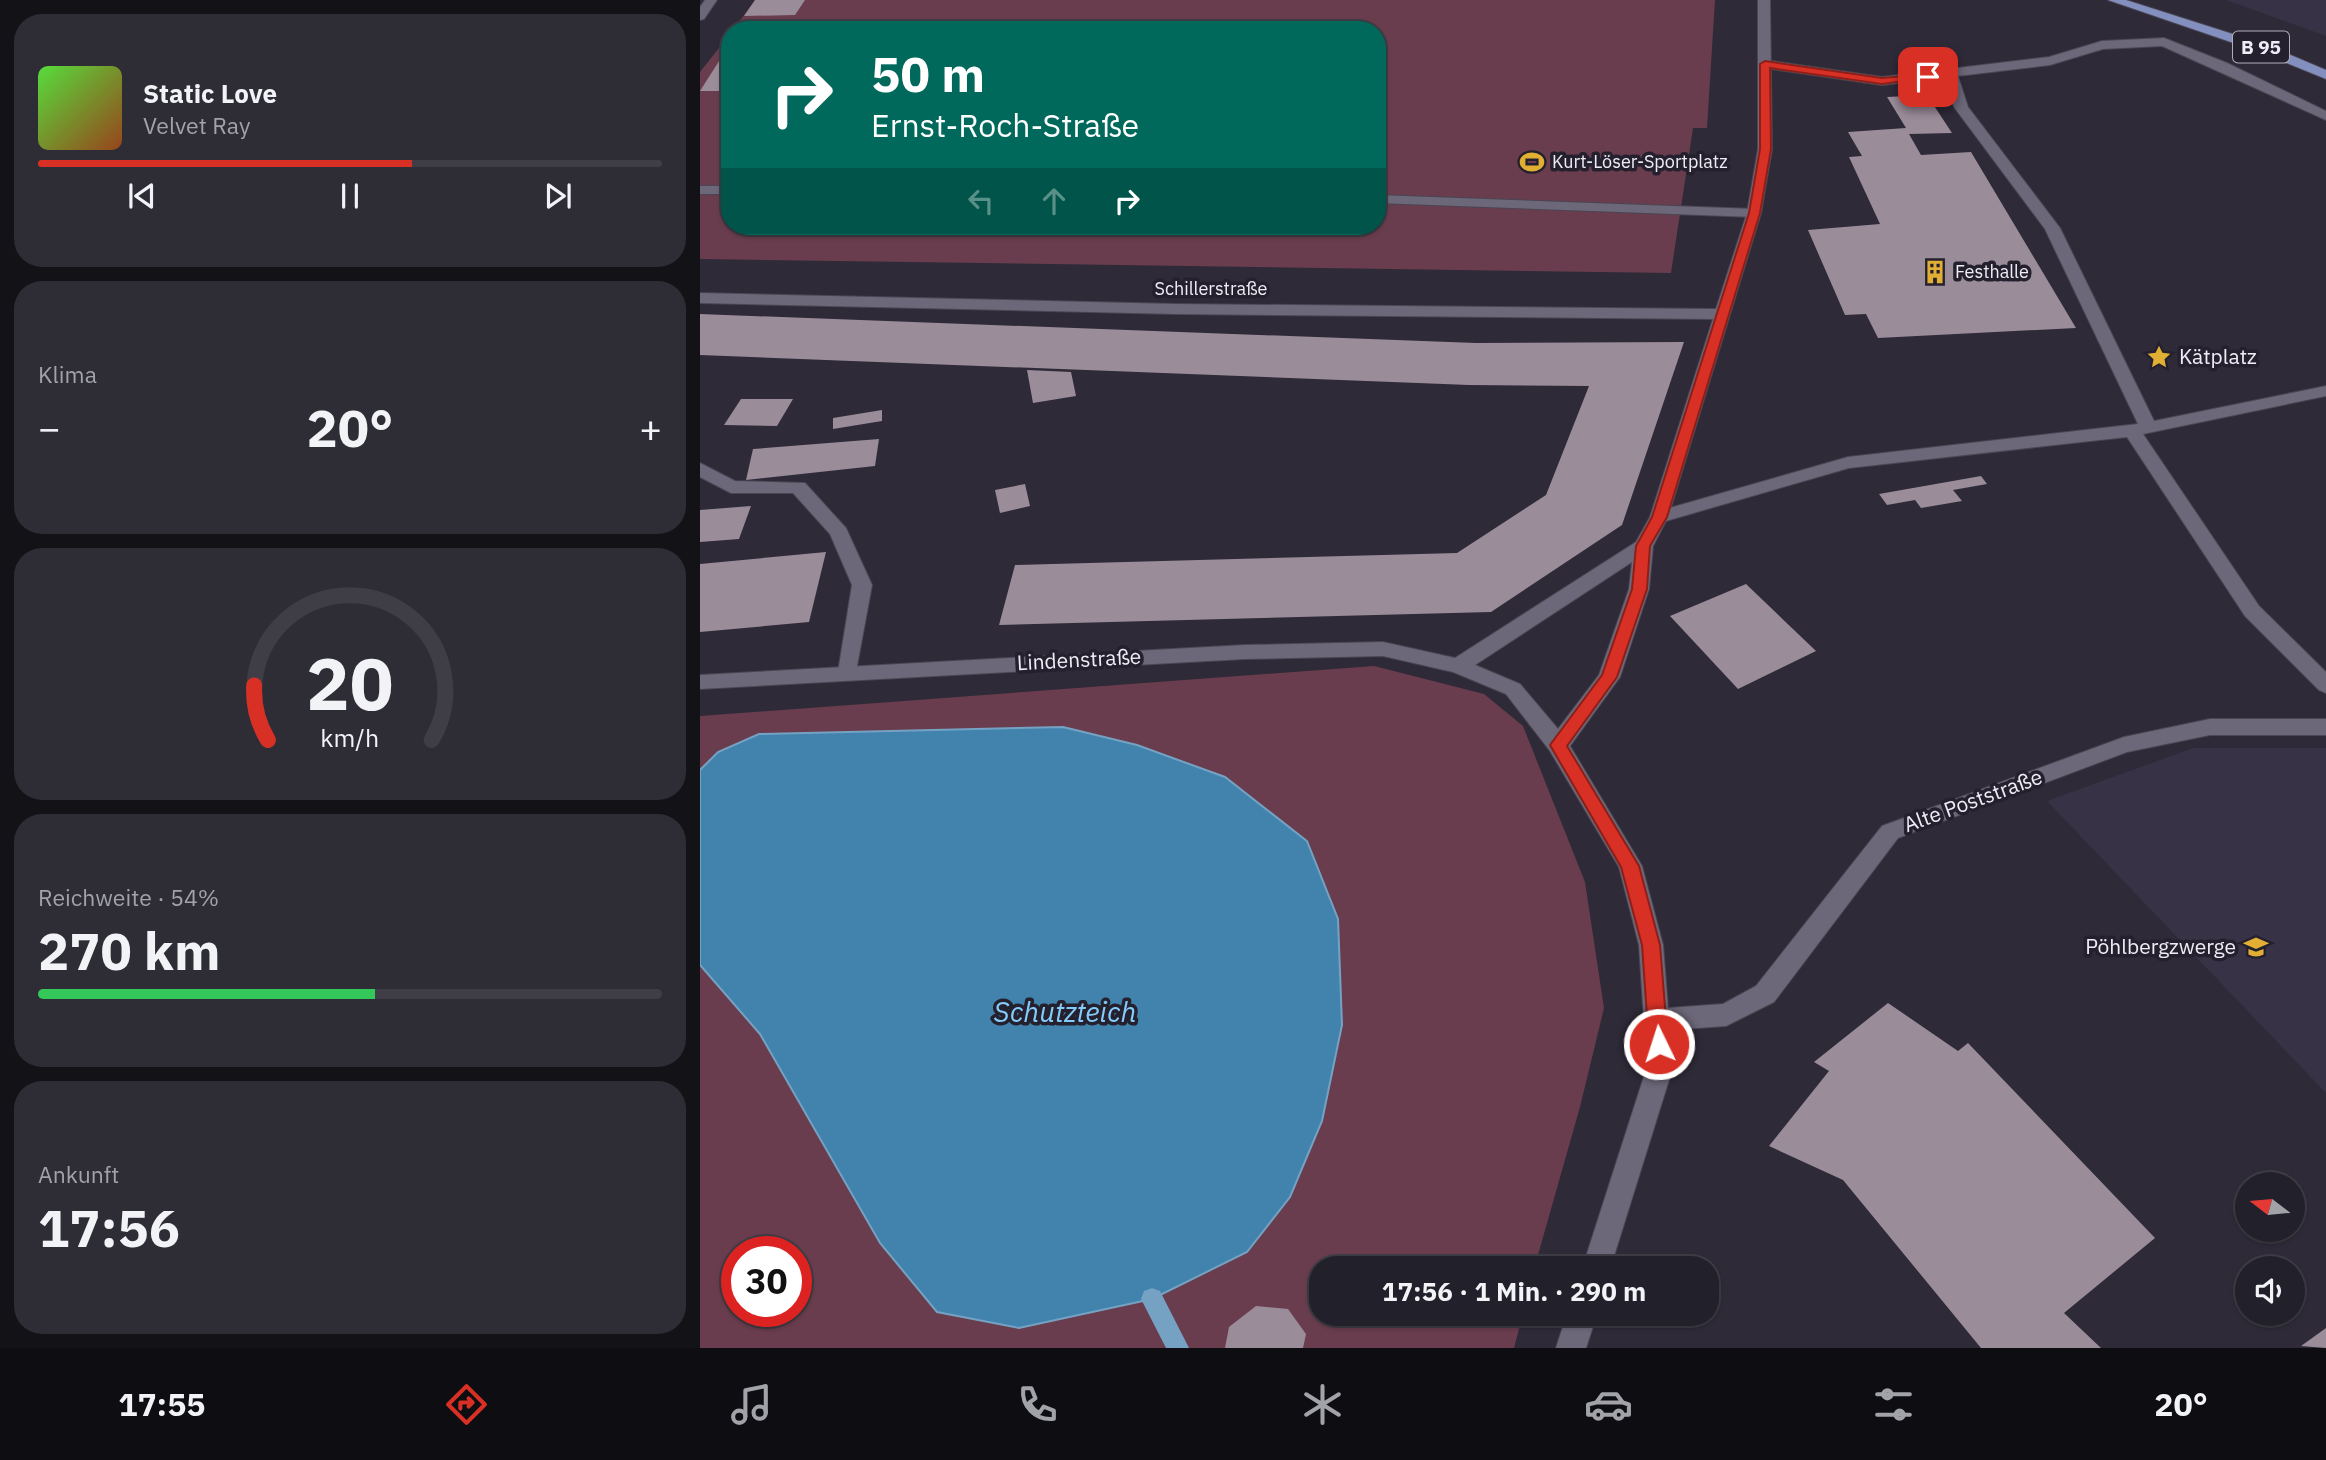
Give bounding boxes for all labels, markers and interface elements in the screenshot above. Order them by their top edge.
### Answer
road number: B 95 [2233,32,2289,62]
text: 50 m [871,42,985,105]
pin [1898,47,1958,107]
icon: right [756,49,847,140]
icon: arrive [1909,58,1947,96]
text: Static Love [143,76,277,110]
text: Ernst-Roch-Straße [871,104,1139,146]
text: Velvet Ray [143,110,250,140]
sports icon: Kurt-Löser-Sportplatz [1518,148,1546,176]
place label: Kurt-Löser-Sportplatz [1552,150,1728,173]
icon: previous [123,177,161,215]
icon: pause [331,177,369,215]
icon: next [539,177,577,215]
icon: left [962,182,1000,220]
icon: ahead [1035,182,1073,220]
icon: right [1108,182,1146,220]
building icon: Festhalle [1921,258,1949,286]
place label: Festhalle [1955,260,2029,283]
street label: Schillerstraße [1155,277,1268,300]
place label: Kätplatz [2179,342,2257,370]
place icon: Kätplatz [2145,343,2173,371]
text: Klima [38,359,97,389]
text: 20° [307,394,393,461]
text: − [38,403,61,452]
text: + [639,403,662,452]
text: 20 [306,635,394,730]
street label: Lindenstraße [1016,642,1142,676]
text: km/h [321,721,379,754]
street label: Alte Poststraße [1899,762,2046,838]
text: Reichweite · 54% [38,882,219,912]
text: 270 km [38,917,220,984]
place label: Pöhlbergzwerge [2085,932,2236,960]
school or university icon: Pöhlbergzwerge [2242,933,2270,961]
water label: Schutzteich [994,993,1136,1030]
position arrow [1622,1007,1696,1081]
text: Ankunft [38,1159,119,1189]
north arrow [2235,1172,2305,1242]
map controls [2235,1172,2305,1326]
text: 17:56 [38,1194,180,1261]
speed limit sign: 30 [721,1236,812,1327]
button: sound [2235,1256,2305,1326]
text: 17:56 · 1 Min. · 290 m [1382,1274,1646,1308]
icon: directions [442,1380,491,1429]
icon: music [727,1380,776,1429]
icon: phone [1013,1380,1062,1429]
icon: climate [1298,1380,1347,1429]
icon: car [1584,1380,1633,1429]
icon: filters [1869,1380,1918,1429]
text: 17:55 [118,1383,206,1425]
text: 20° [2154,1383,2208,1425]

